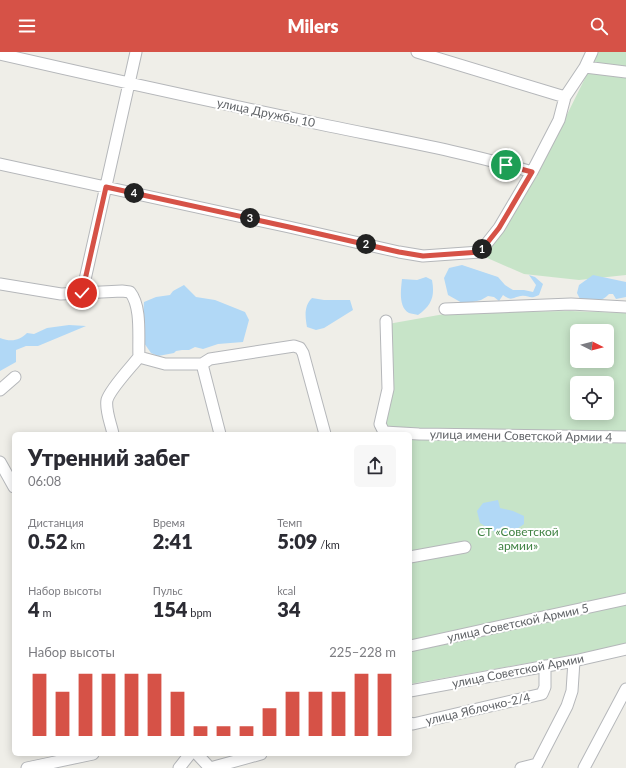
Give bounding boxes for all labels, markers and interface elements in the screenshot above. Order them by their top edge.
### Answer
icon: menu [16,15,38,37]
text: Milers [287,15,339,37]
icon: search [588,15,610,37]
street label: улица Дружбы 10 [216,95,317,130]
pin [489,148,523,182]
icon: arrive [495,154,517,176]
pin: 4 [124,183,144,203]
text: 4 [131,186,137,199]
pin: 3 [240,208,260,228]
text: 3 [247,211,253,224]
pin: 2 [356,234,376,254]
text: 2 [363,237,369,250]
pin: 1 [472,239,492,259]
text: 1 [479,242,485,255]
pin [65,276,99,310]
icon: check [71,282,93,304]
north arrow [570,324,614,368]
map controls [570,324,614,420]
button: locate [570,376,614,420]
street label: улица имени Советской Армии 4 [430,426,612,445]
text: Утренний забег [28,444,190,471]
button: share [354,445,396,487]
text: 06:08 [28,473,61,489]
text: Дистанция [28,516,84,529]
text: Время [153,516,185,529]
text: Темп [277,516,302,529]
park label: СТ «Советской армии» [477,524,559,553]
text: 0.52 [28,529,68,553]
text: 2:41 [153,529,193,553]
text: 5:09 [277,529,317,553]
text: km [68,538,85,551]
text: /km [317,538,340,551]
text: Набор высоты [28,584,101,597]
text: Пульс [153,584,183,597]
text: kcal [277,584,296,597]
text: 4 [28,597,40,621]
text: 154 [153,597,187,621]
text: 34 [277,597,301,621]
street label: улица Советской Армии 5 [446,600,590,645]
text: m [40,606,51,619]
text: bpm [187,606,212,619]
text: Набор высоты [28,644,115,660]
text: 225–228 m [329,644,396,660]
street label: улица Советской Армии [451,650,585,691]
street label: улица Яблочко-2/4 [424,689,532,728]

